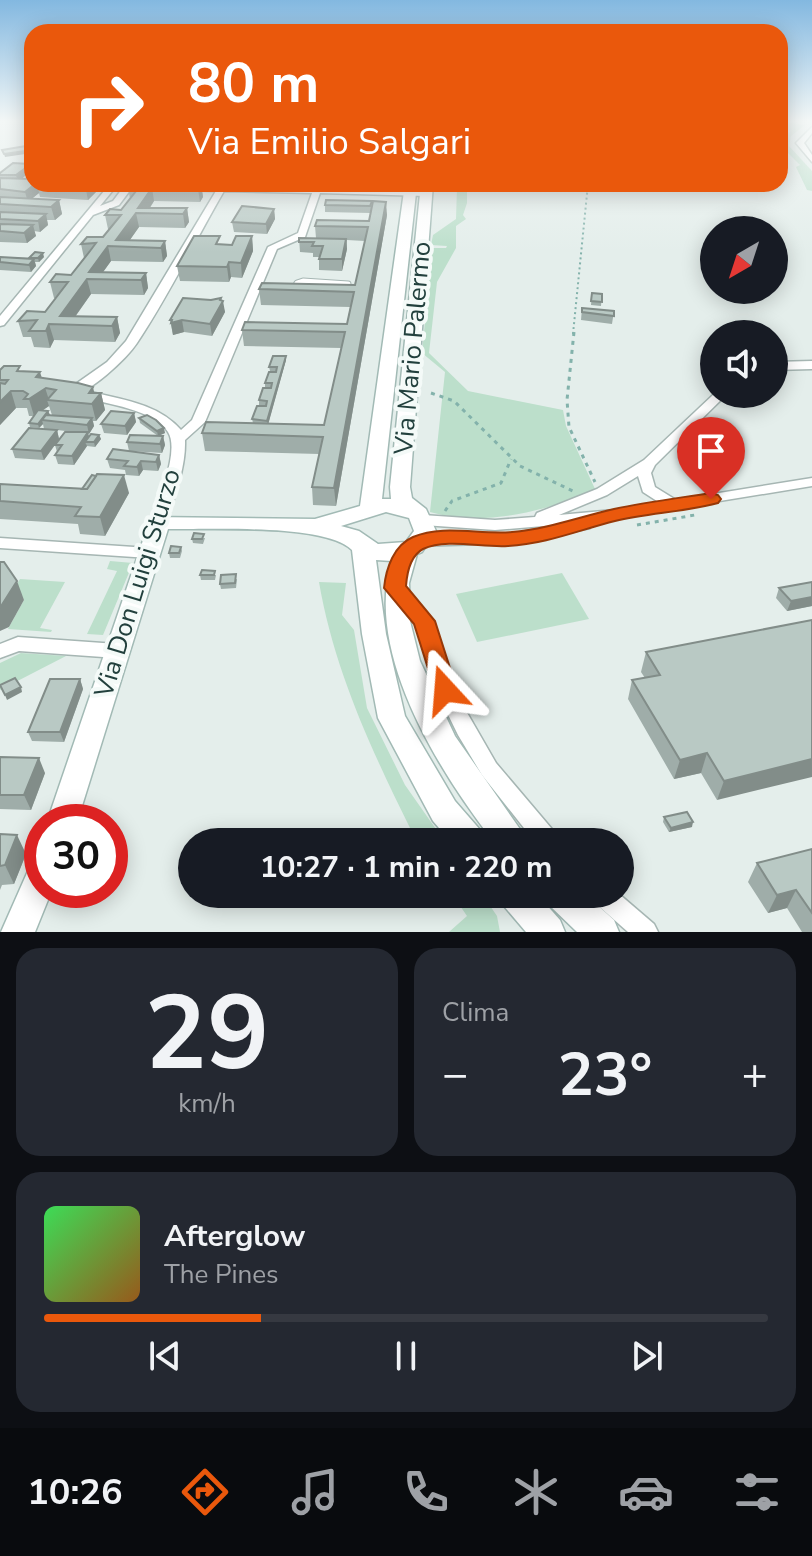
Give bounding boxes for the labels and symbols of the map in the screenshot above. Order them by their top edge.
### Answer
north arrow [700,216,788,304]
street label: Via Mario Palermo [386,240,439,457]
pin [677,417,745,499]
street label: Via Don Luigi Sturzo [86,465,189,703]
position arrow [403,648,487,732]
speed limit sign: 30 [24,804,128,908]

